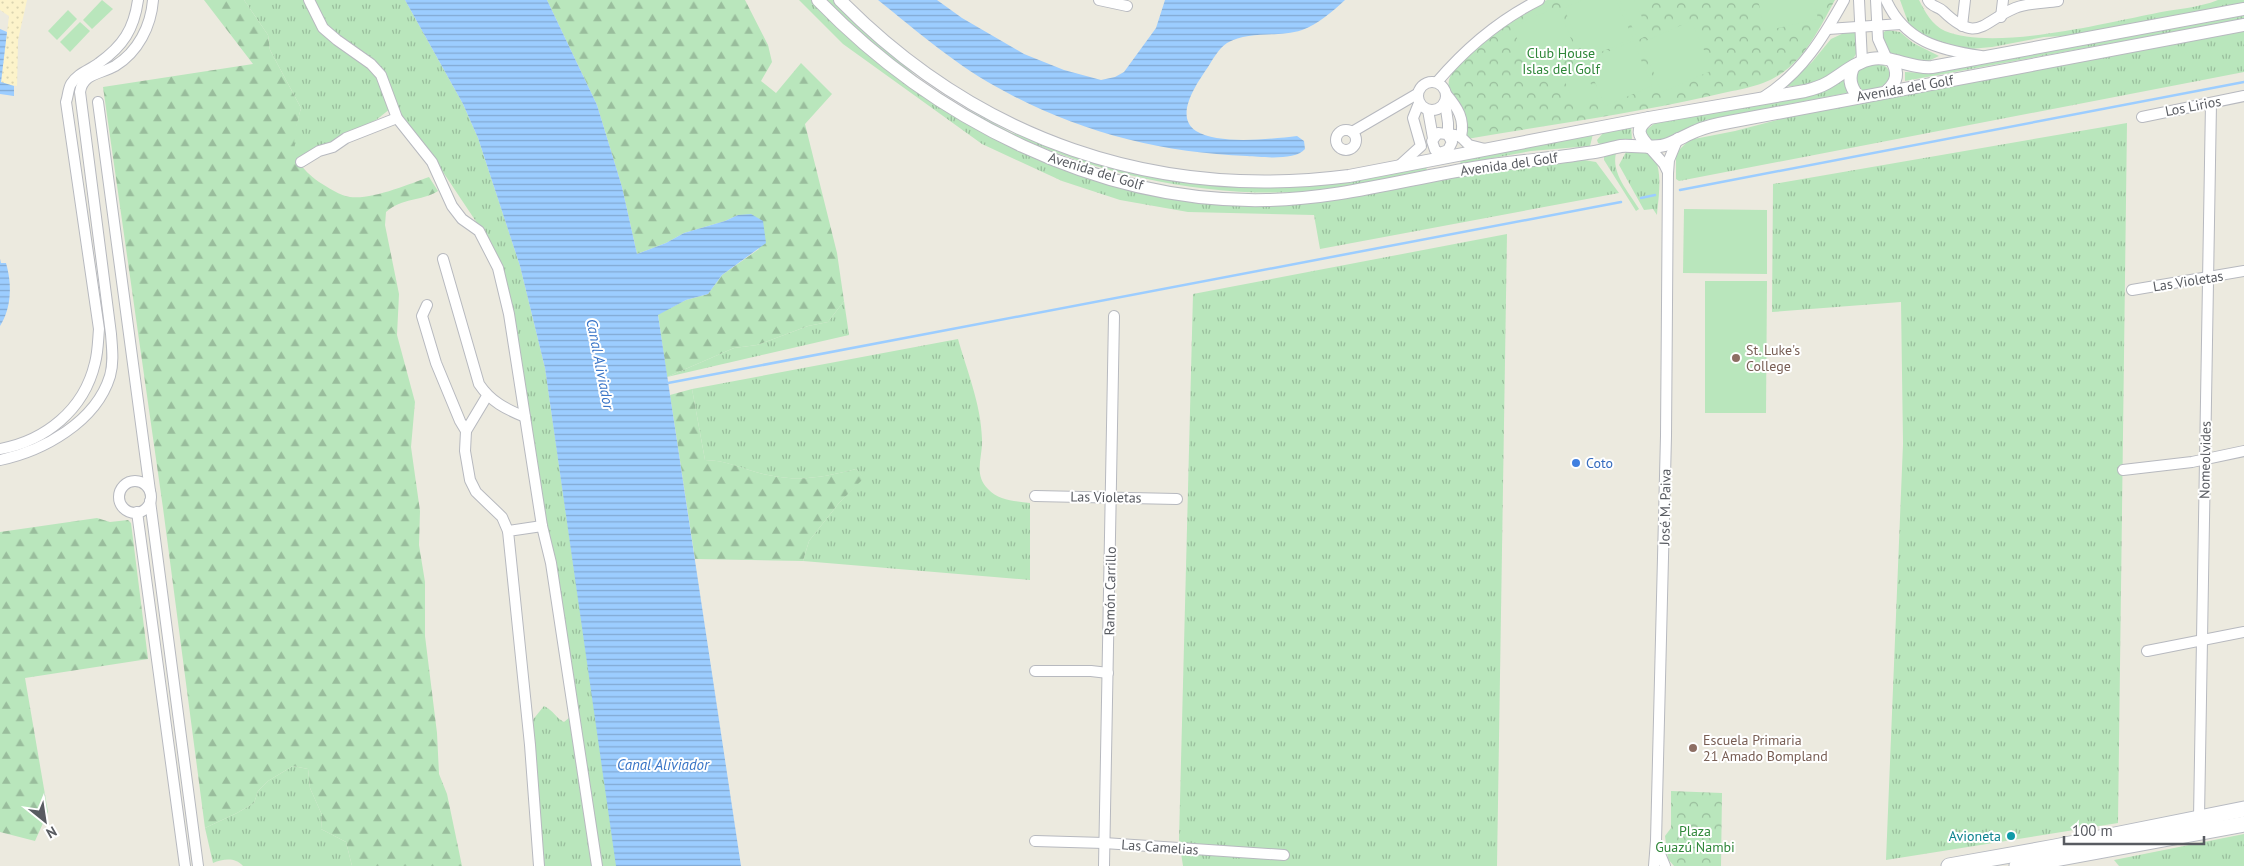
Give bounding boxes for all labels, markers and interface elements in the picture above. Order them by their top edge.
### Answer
park label: Club House Islas del Golf [1522,44,1600,78]
street label: Avenida del Golf [1855,71,1955,105]
street label: Los Lirios [2164,92,2223,120]
street label: Avenida del Golf [1046,148,1146,194]
street label: Avenida del Golf [1459,148,1559,180]
street label: Las Violetas [2151,267,2225,295]
water label: Canal Aliviador [582,317,619,412]
place label: St. Luke's College [1746,341,1800,375]
marker: St. Luke's College [1730,352,1742,364]
street label: Nomeolvides [2195,421,2215,499]
place label: Coto [1586,454,1613,472]
marker: Coto [1570,457,1582,469]
street label: José M. Paiva [1655,468,1675,547]
street label: Las Violetas [1070,487,1142,507]
street label: Ramón Carrillo [1100,546,1120,636]
place label: Escuela Primaria 21 Amado Bompland [1703,731,1828,765]
marker: Escuela Primaria 21 Amado Bompland [1687,742,1699,754]
water label: Canal Aliviador [617,755,710,774]
north arrow [20,796,70,846]
scale bar [2064,814,2204,846]
text: 100 m [2072,821,2113,840]
text: N [43,822,60,842]
park label: Plaza Guazú Nambi [1655,822,1735,856]
place label: Avioneta [1949,827,2001,845]
marker: Avioneta [2005,830,2017,842]
street label: Las Camelias [1121,835,1199,859]

